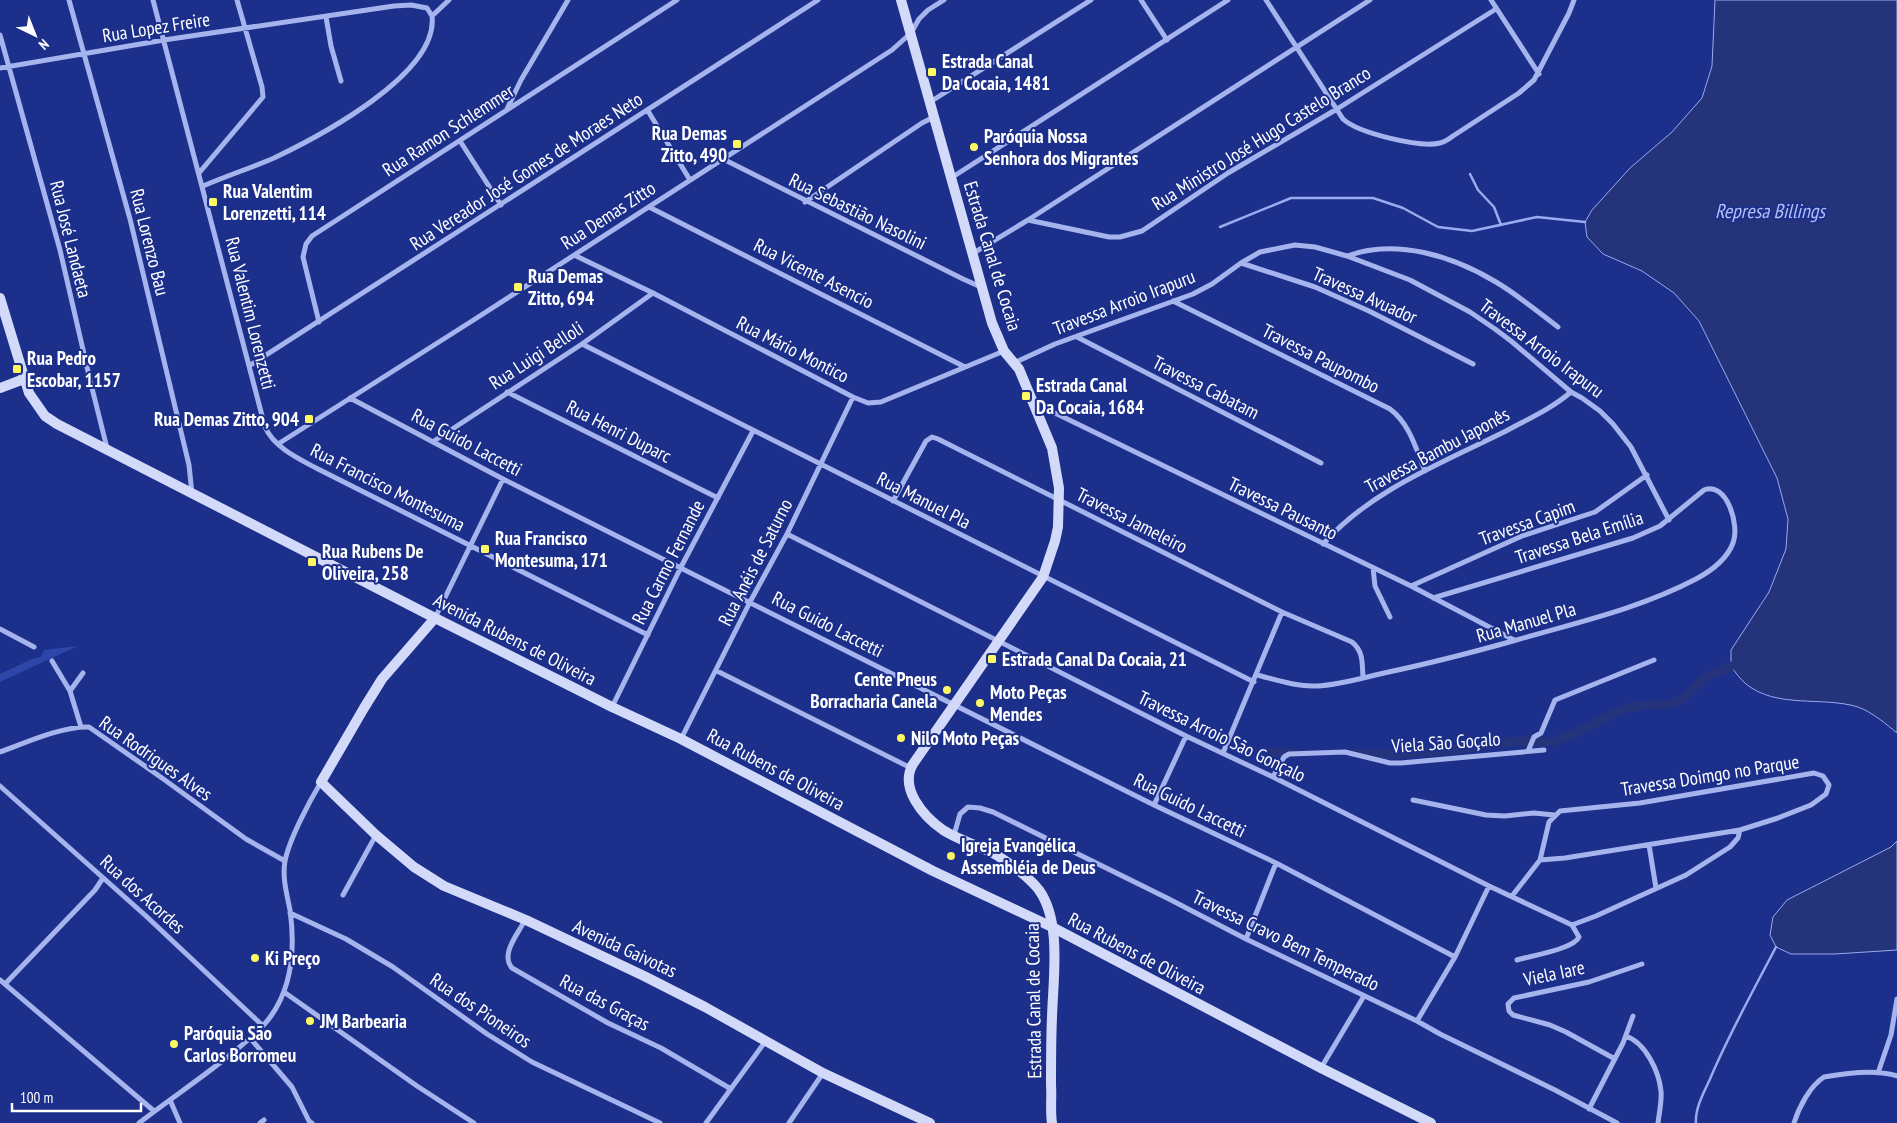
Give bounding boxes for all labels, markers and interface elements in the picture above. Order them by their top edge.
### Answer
street label: Rua Lopez Freire [100,7,212,47]
north arrow [10,10,60,60]
text: N [35,35,53,54]
place label: Estrada Canal Da Cocaia, 1481 [942,49,1050,95]
street label: Rua Ministro José Hugo Castelo Branco [1147,61,1375,215]
marker: Estrada Canal Da Cocaia, 1481 [926,66,938,78]
street label: Rua Ramon Schlemmer [378,78,519,181]
street label: Rua Vereador José Gomes de Moraes Neto [405,87,647,255]
place label: Rua Demas Zitto, 490 [652,121,727,167]
place label: Paróquia Nossa Senhora dos Migrantes [984,124,1139,170]
marker: Rua Demas Zitto, 490 [731,138,743,150]
marker: Paróquia Nossa Senhora dos Migrantes [968,141,980,153]
street label: Rua Sebastião Nasolini [785,167,931,255]
street label: Rua Demas Zitto [556,176,660,254]
street label: Rua José Landaeta [45,178,97,300]
street label: Estrada Canal de Cocaia [959,178,1027,334]
place label: Rua Valentim Lorenzetti, 114 [223,179,326,225]
street label: Rua Lorenzo Bau [125,186,175,298]
marker: Rua Valentim Lorenzetti, 114 [207,196,219,208]
water label: Represa Billings [1715,198,1827,224]
street label: Rua Vicente Asencio [750,233,878,313]
street label: Rua Valentim Lorenzetti [220,234,282,392]
street label: Travessa Avuador [1309,261,1422,329]
place label: Rua Demas Zitto, 694 [528,264,604,310]
street label: Travessa Arroio Irapuru [1050,264,1198,340]
marker: Rua Demas Zitto, 694 [512,281,524,293]
street label: Travessa Arroio Irapuru [1475,293,1609,403]
street label: Rua Mário Montico [733,310,853,388]
street label: Rua Luigi Belloli [484,316,588,394]
street label: Travessa Paupombo [1258,318,1384,398]
place label: Rua Pedro Escobar, 1157 [27,346,121,392]
street label: Travessa Cabatam [1149,350,1263,424]
marker: Rua Pedro Escobar, 1157 [11,363,23,375]
place label: Estrada Canal Da Cocaia, 1684 [1036,373,1144,419]
marker: Estrada Canal Da Cocaia, 1684 [1020,390,1032,402]
street label: Rua Henri Duparc [562,394,676,468]
street label: Travessa Bambu Japonês [1361,402,1513,498]
street label: Rua Guido Laccetti [408,403,526,481]
place label: Rua Demas Zitto, 904 [154,407,299,431]
marker: Rua Demas Zitto, 904 [303,413,315,425]
street label: Rua Francisco Montesuma [307,438,469,536]
street label: Rua Manuel Pla [873,466,975,534]
street label: Travessa Pausanto [1224,471,1342,545]
street label: Travessa Jameleiro [1072,482,1192,558]
street label: Rua Anéis de Saturno [713,494,797,630]
street label: Travessa Capim [1476,494,1578,550]
street label: Rua Carmo Fernande [626,496,710,628]
street label: Travessa Bela Emília [1512,505,1646,569]
place label: Rua Francisco Montesuma, 171 [495,526,608,572]
place label: Rua Rubens De Oliveira, 258 [322,539,424,585]
marker: Rua Francisco Montesuma, 171 [479,543,491,555]
marker: Rua Rubens De Oliveira, 258 [306,556,318,568]
street label: Rua Guido Laccetti [768,586,888,662]
street label: Avenida Rubens de Oliveira [430,588,600,690]
street label: Rua Manuel Pla [1474,596,1578,648]
place label: Estrada Canal Da Cocaia, 21 [1002,647,1187,671]
marker: Estrada Canal Da Cocaia, 21 [986,653,998,665]
place label: Cente Pneus Borracharia Canela [810,667,937,713]
place label: Moto Peças Mendes [990,680,1067,726]
marker: Cente Pneus Borracharia Canela [941,684,953,696]
street label: Travessa Arroio São Gonçalo [1134,685,1310,787]
marker: Moto Peças Mendes [974,697,986,709]
street label: Rua Rodrigues Alves [95,710,217,806]
street label: Rua Rubens de Oliveira [703,723,849,815]
place label: Nilo Moto Peças [911,726,1020,750]
street label: Viela São Goçalo [1390,726,1501,758]
marker: Nilo Moto Peças [895,732,907,744]
street label: Travessa Doimgo no Parque [1619,749,1801,801]
street label: Rua Guido Laccetti [1130,768,1250,842]
place label: Igreja Evangélica Assembléia de Deus [960,833,1096,879]
street label: Rua dos Acordes [95,849,191,939]
marker: Igreja Evangélica Assembléia de Deus [945,850,957,862]
street label: Travessa Cravo Bem Temperado [1189,884,1383,996]
street label: Rua Rubens de Oliveira [1064,907,1210,999]
street label: Avenida Gaivotas [569,913,681,983]
street label: Estrada Canal de Cocaia [1020,923,1046,1079]
place label: Ki Preço [265,946,320,970]
marker: Ki Preço [249,952,261,964]
street label: Viela Iare [1520,955,1587,991]
street label: Rua dos Pioneiros [426,967,536,1053]
street label: Rua das Graças [556,968,654,1036]
place label: JM Barbearia [319,1009,407,1033]
marker: JM Barbearia [304,1015,316,1027]
place label: Paróquia São Carlos Borromeu [184,1021,296,1067]
marker: Paróquia São Carlos Borromeu [168,1038,180,1050]
scale bar [12,1080,141,1112]
text: 100 m [20,1088,53,1107]

